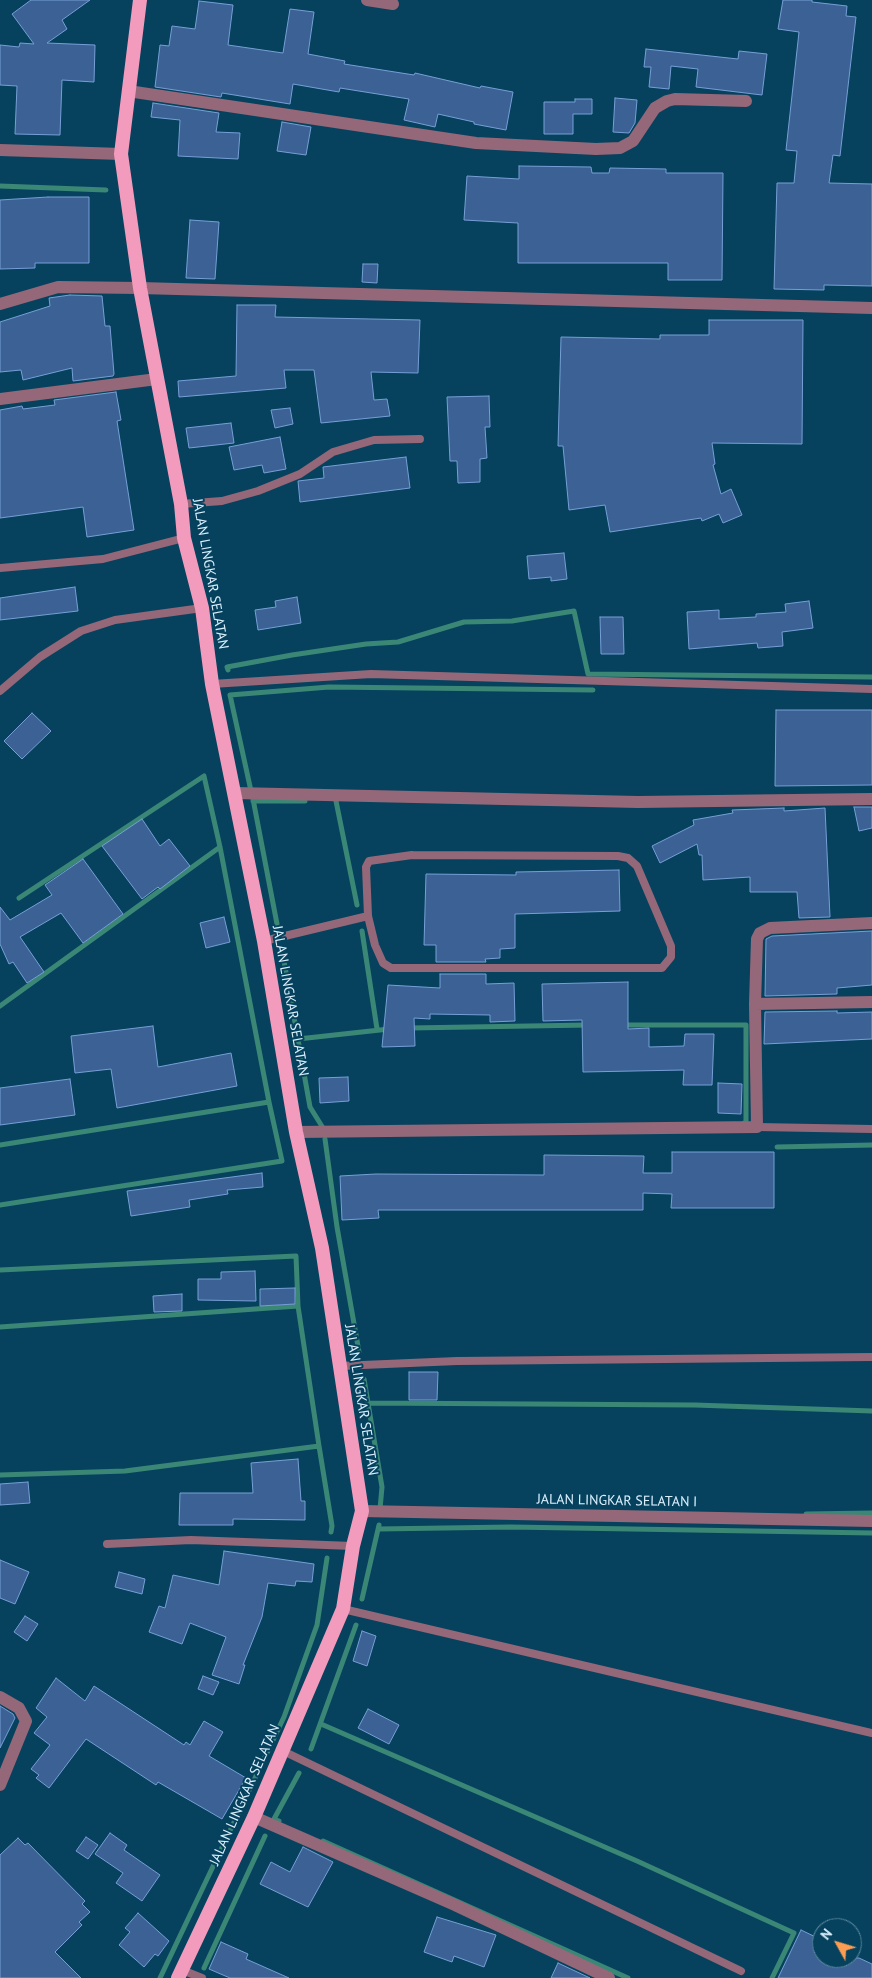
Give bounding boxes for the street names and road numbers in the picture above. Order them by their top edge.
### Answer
street label: JALAN LINGKAR SELATAN [188,497,232,651]
street label: JALAN LINGKAR SELATAN [268,924,312,1078]
street label: JALAN LINGKAR SELATAN [341,1323,381,1477]
street label: JALAN LINGKAR SELATAN I [537,1491,697,1511]
street label: JALAN LINGKAR SELATAN [206,1722,284,1868]

